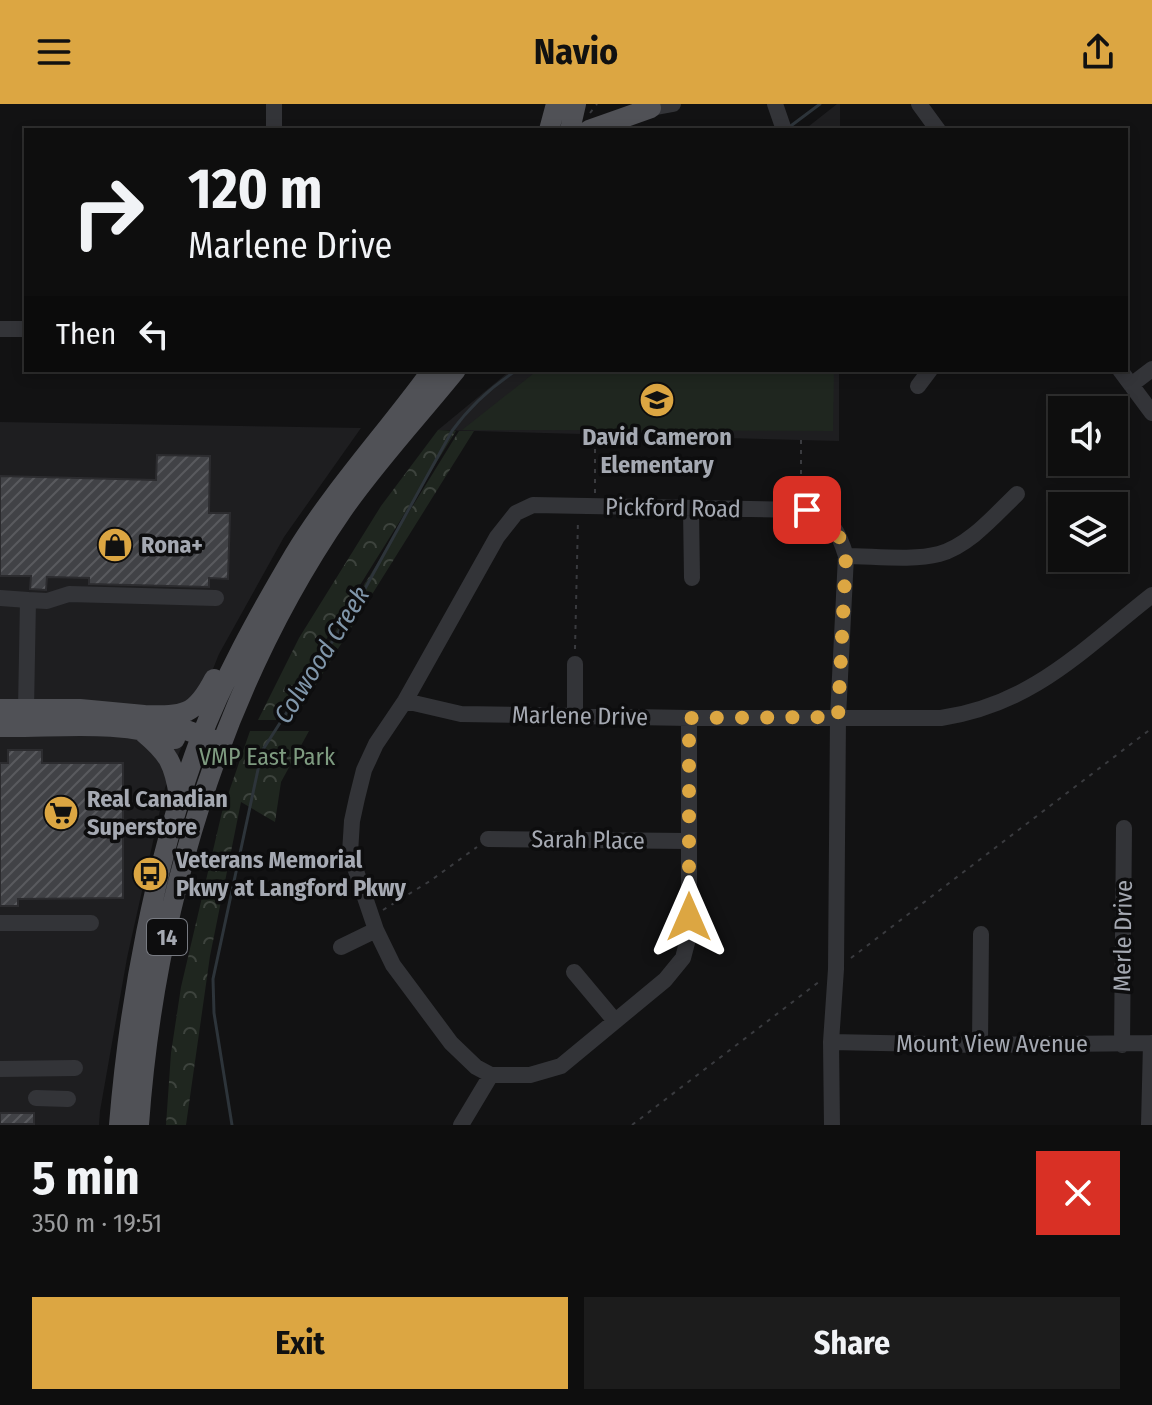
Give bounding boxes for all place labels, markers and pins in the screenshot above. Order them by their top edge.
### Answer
school or university icon: David Cameron Elementary [638,381,676,419]
place label: David Cameron Elementary [582,423,732,479]
pin [773,476,841,544]
shop icon: Rona+ [96,526,134,564]
place label: Rona+ [141,531,203,559]
place label: Real Canadian Superstore [87,785,228,841]
supermarket icon: Real Canadian Superstore [42,794,80,832]
place label: Veterans Memorial Pkwy at Langford Pkwy [175,846,406,902]
bus stop icon: Veterans Memorial Pkwy at Langford Pkwy [131,855,169,893]

